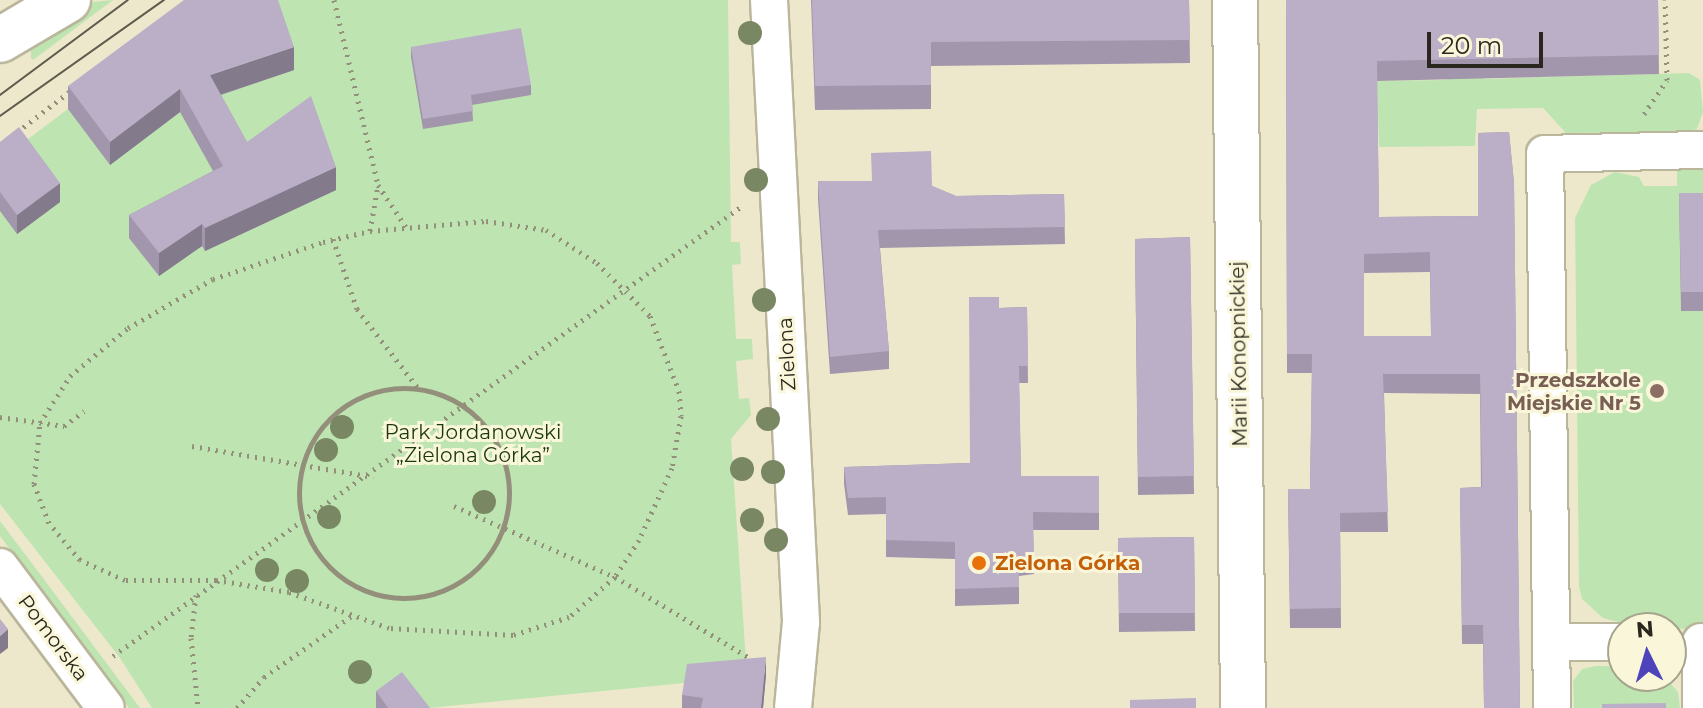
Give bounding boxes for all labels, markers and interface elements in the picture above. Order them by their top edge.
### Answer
scale bar [1431,16,1547,66]
text: 20 m [1441,31,1502,60]
street label: Marii Konopnickiej [1225,261,1253,447]
street label: Zielona [773,317,801,391]
place label: Przedszkole Miejskie Nr 5 [1507,368,1641,415]
marker: Przedszkole Miejskie Nr 5 [1648,382,1666,400]
park label: Park Jordanowski „Zielona Górka” [385,420,561,467]
place label: Zielona Górka [995,551,1140,575]
marker: Zielona Górka [970,554,988,572]
street label: Pomorska [13,590,93,686]
north arrow [1607,612,1687,692]
text: N [1635,615,1655,644]

